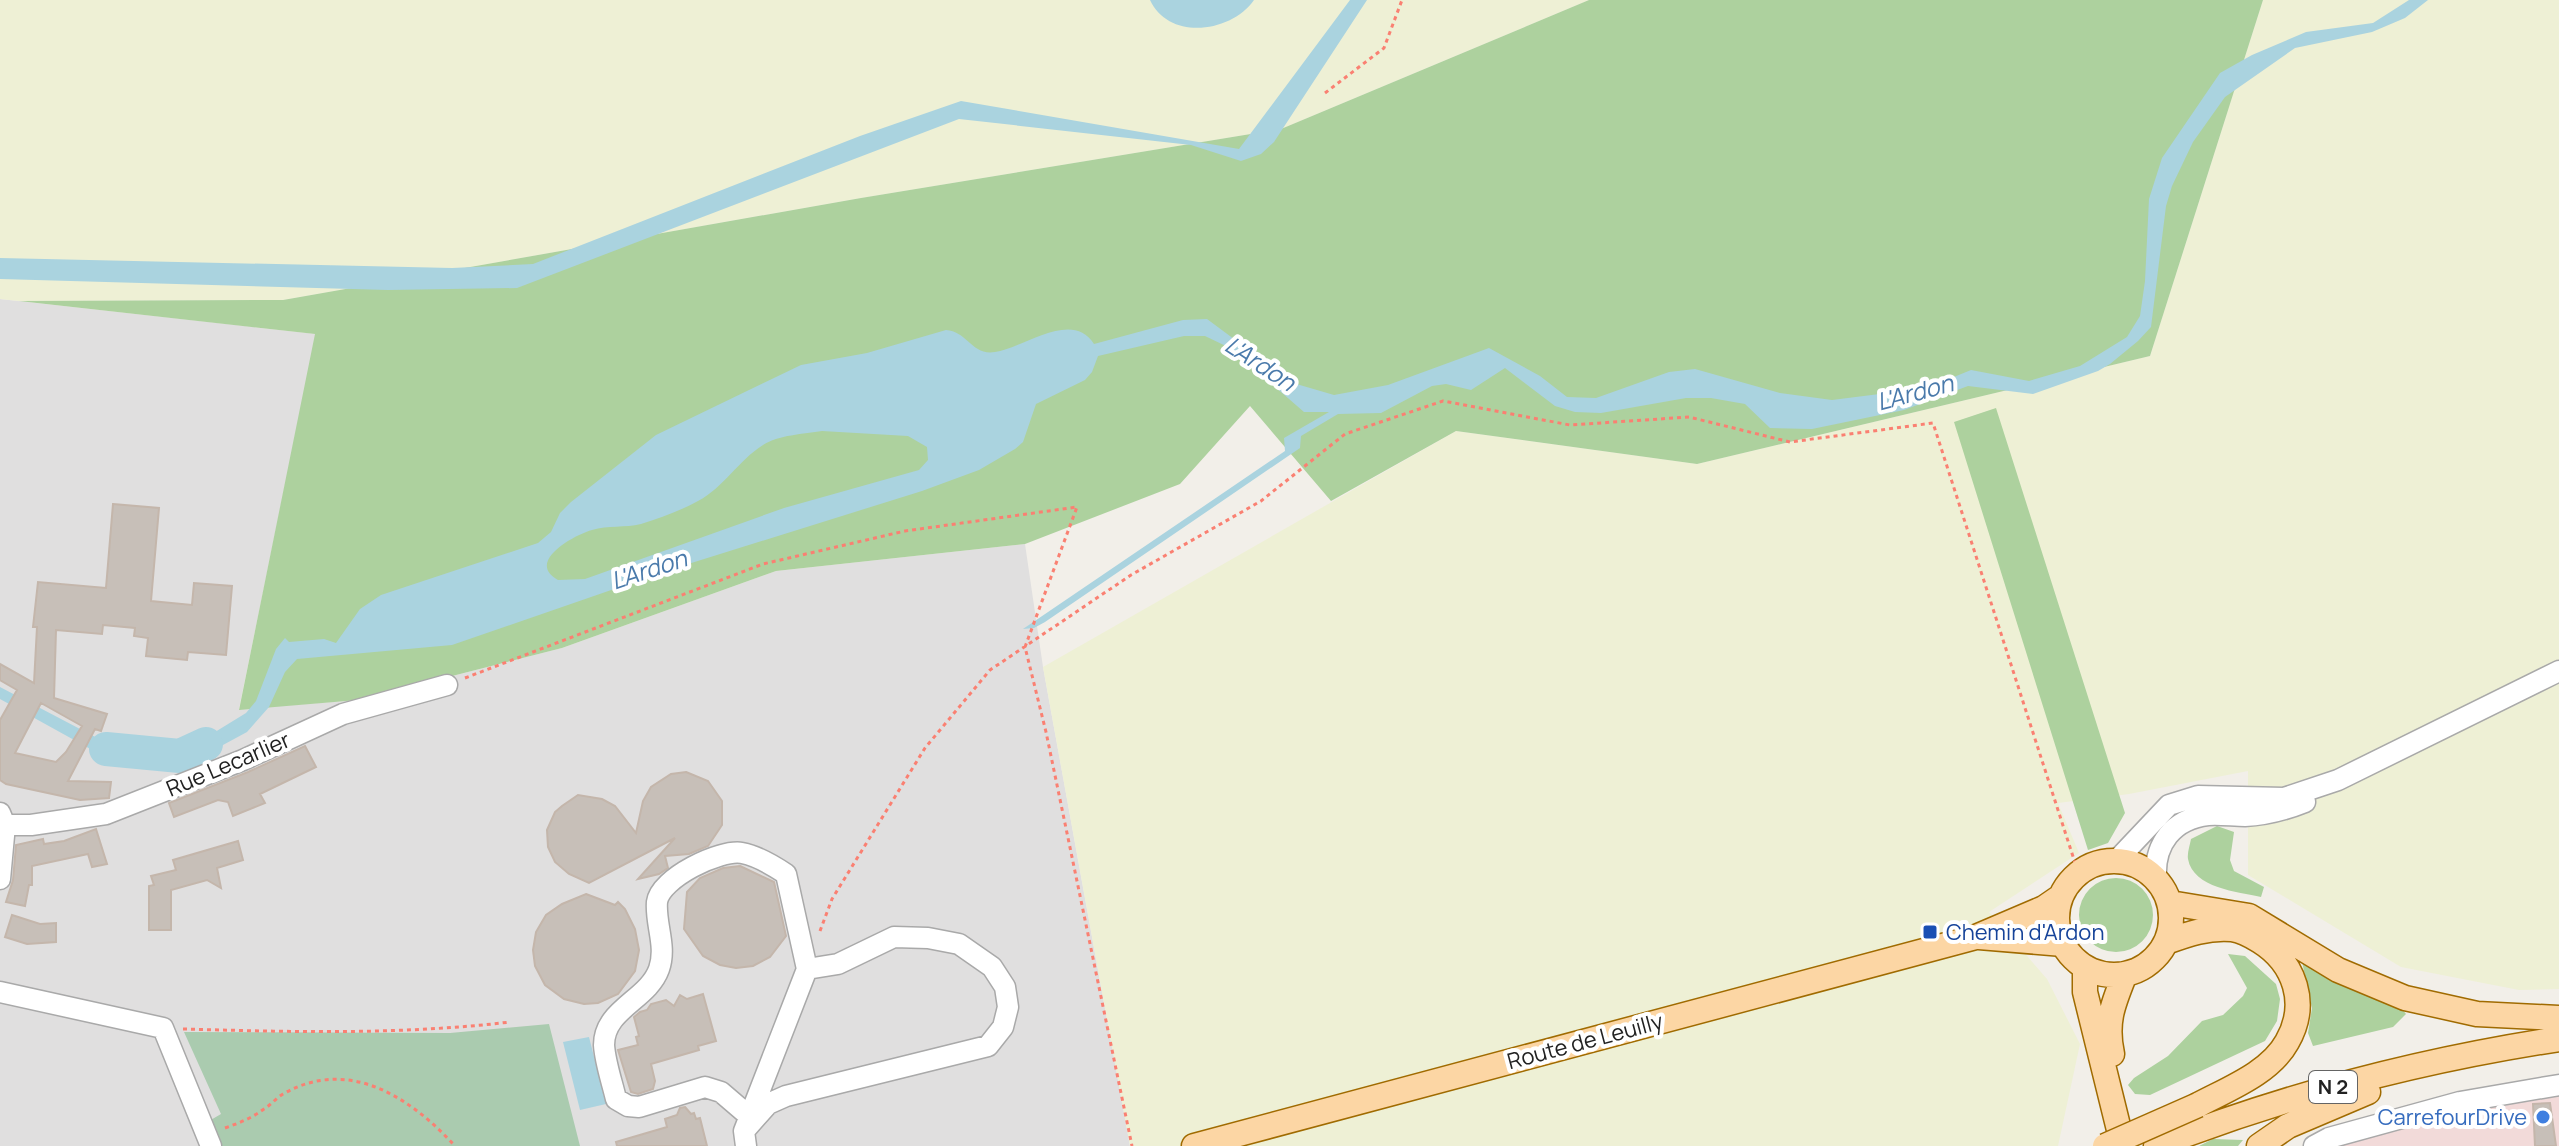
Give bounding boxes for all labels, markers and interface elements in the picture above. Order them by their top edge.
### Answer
water label: L'Ardon [1219,328,1303,398]
water label: L'Ardon [1873,365,1957,418]
water label: L'Ardon [606,541,691,596]
street label: Rue Lecarlier [162,724,294,804]
place label: Chemin d'Ardon [1946,917,2104,947]
marker: Chemin d'Ardon [1921,923,1939,941]
street label: Route de Leuilly [1504,1006,1667,1076]
road number: N 2 [2309,1071,2357,1103]
place label: CarrefourDrive [2378,1102,2527,1132]
marker: CarrefourDrive [2534,1108,2552,1126]

